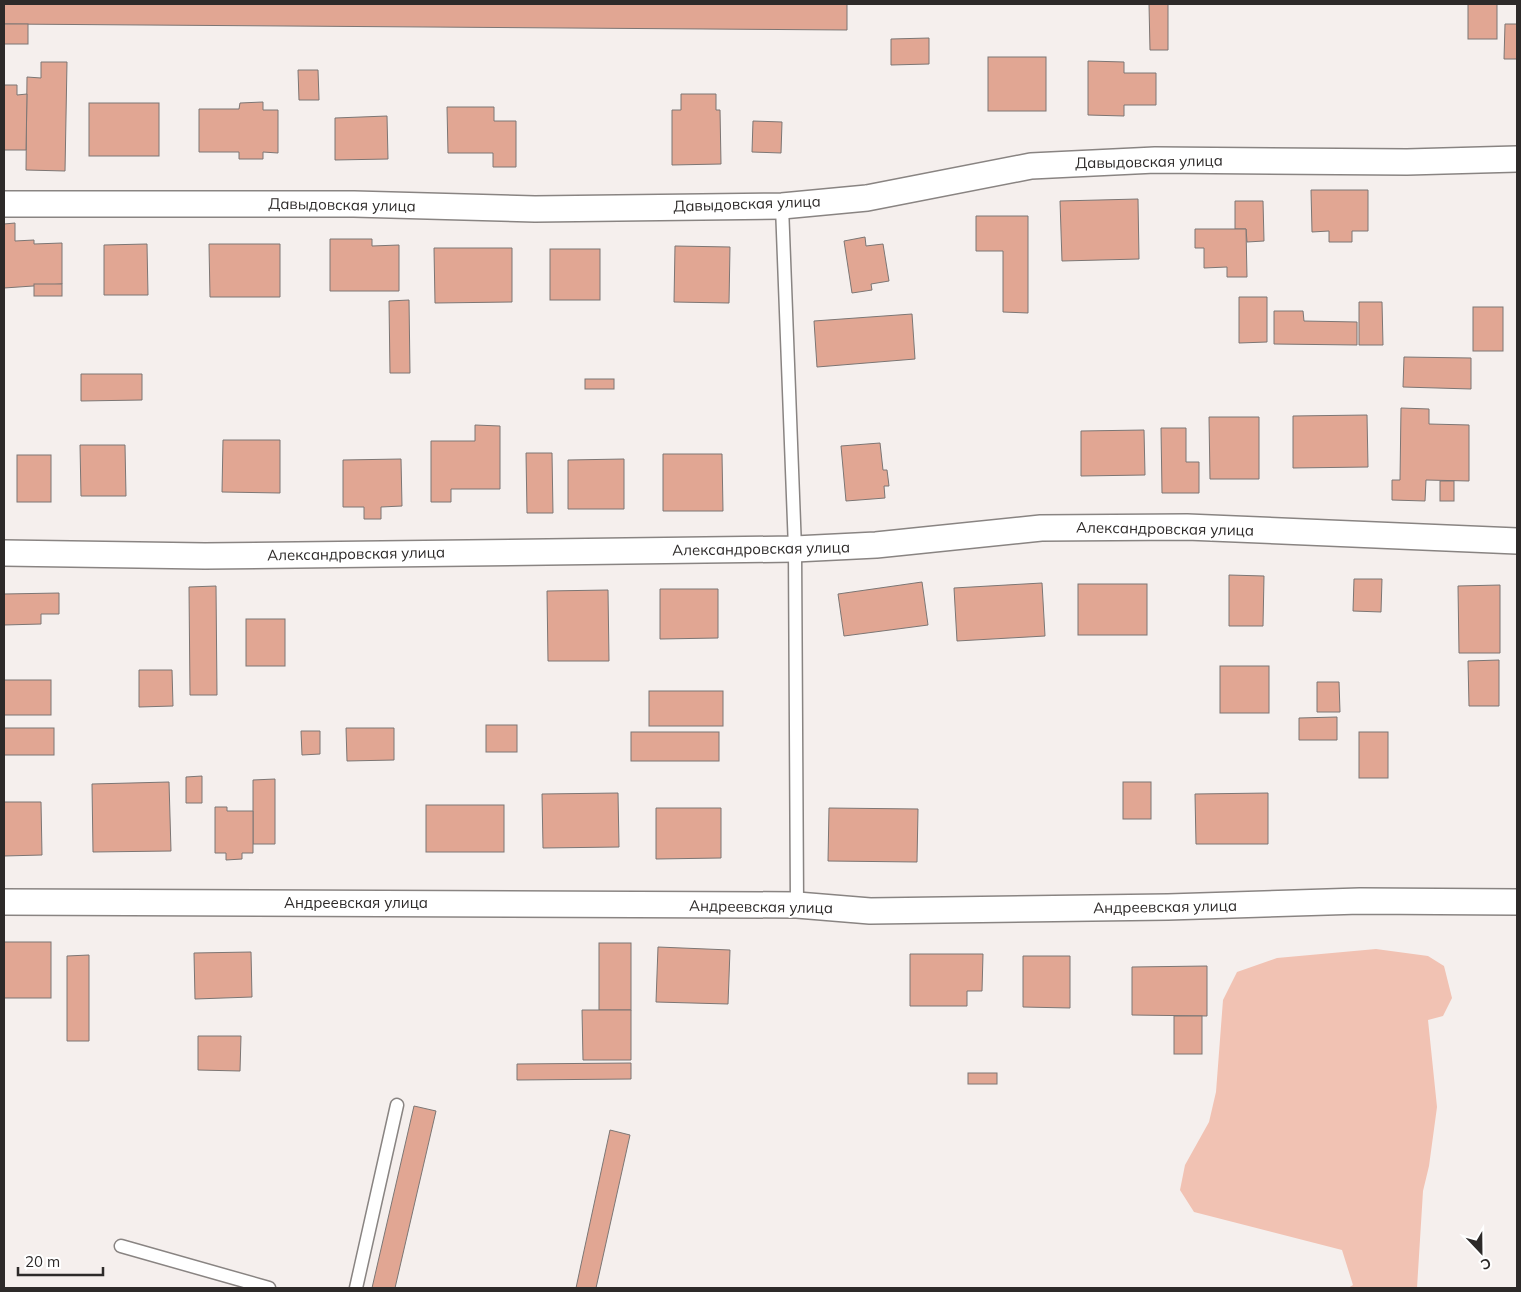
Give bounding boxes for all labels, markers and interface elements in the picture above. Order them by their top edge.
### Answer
street label: Давыдовская улица [1075,151,1223,172]
street label: Давыдовская улица [673,191,821,216]
street label: Давыдовская улица [268,194,416,215]
street label: Александровская улица [1076,517,1254,540]
street label: Александровская улица [672,537,850,560]
street label: Александровская улица [267,542,445,565]
street label: Андреевская улица [284,893,428,912]
street label: Андреевская улица [689,896,833,917]
street label: Андреевская улица [1093,896,1237,917]
north arrow [1456,1227,1506,1277]
scale bar [18,1244,102,1276]
text: 20 m [25,1252,60,1271]
text: С [1478,1254,1494,1274]

